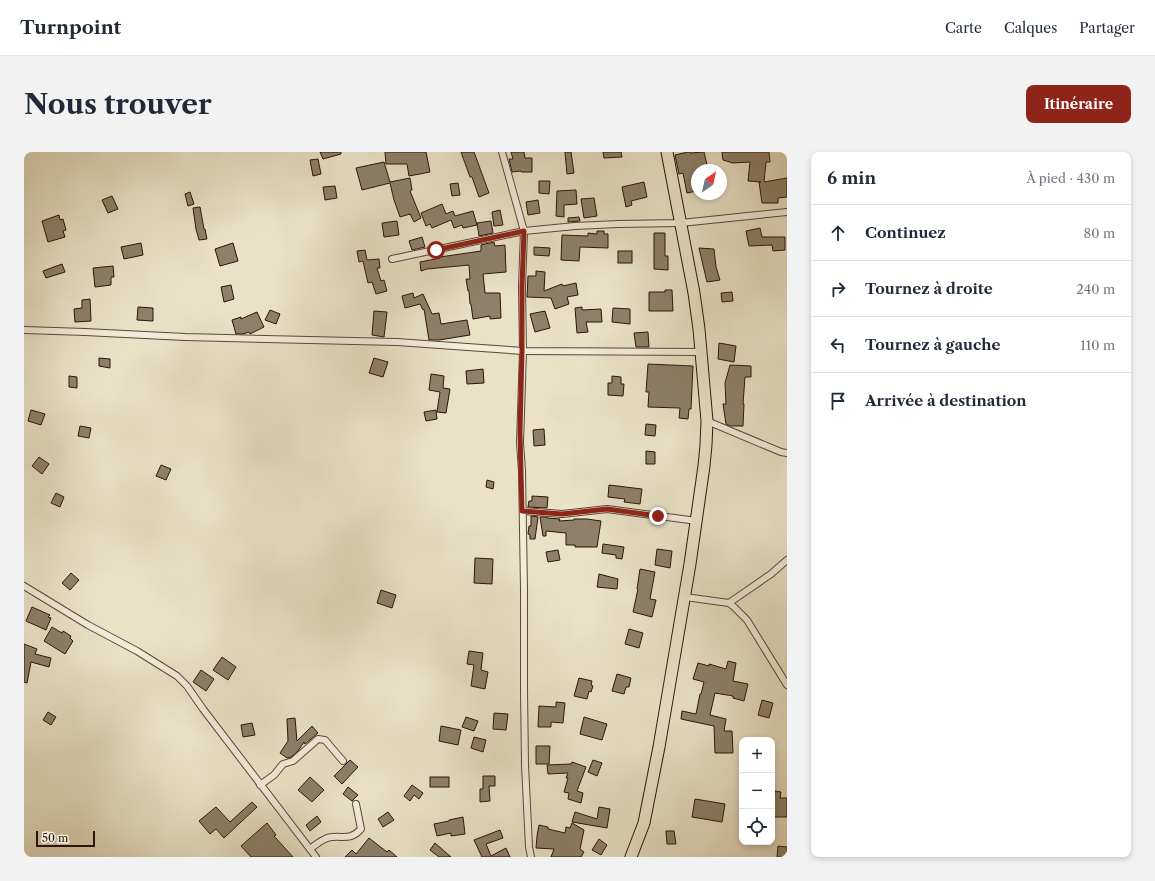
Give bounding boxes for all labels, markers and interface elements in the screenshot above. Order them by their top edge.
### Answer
text: Turnpoint [20,16,121,39]
text: Carte [945,19,982,37]
text: Calques [1004,19,1057,37]
text: Partager [1079,19,1135,37]
button: Itinéraire [1026,85,1131,123]
text: Nous trouver [24,87,212,121]
north arrow [691,164,727,200]
text: 6 min [827,168,876,188]
text: À pied · 430 m [1026,170,1115,186]
icon: ahead [827,222,849,244]
text: Continuez [865,223,946,242]
text: 80 m [1083,225,1115,241]
route start [427,241,445,259]
icon: right [827,278,849,300]
text: Tournez à droite [865,279,993,298]
text: 240 m [1076,281,1115,297]
icon: left [827,334,849,356]
text: Tournez à gauche [865,335,1001,354]
text: 110 m [1080,337,1115,353]
icon: arrive [827,390,849,412]
text: Arrivée à destination [865,391,1027,410]
route end [649,507,667,525]
map controls [739,737,775,845]
button: + [739,737,775,773]
button: − [739,773,775,809]
button: locate [739,809,775,845]
scale bar [36,829,95,848]
text: 50 m [42,831,68,845]

